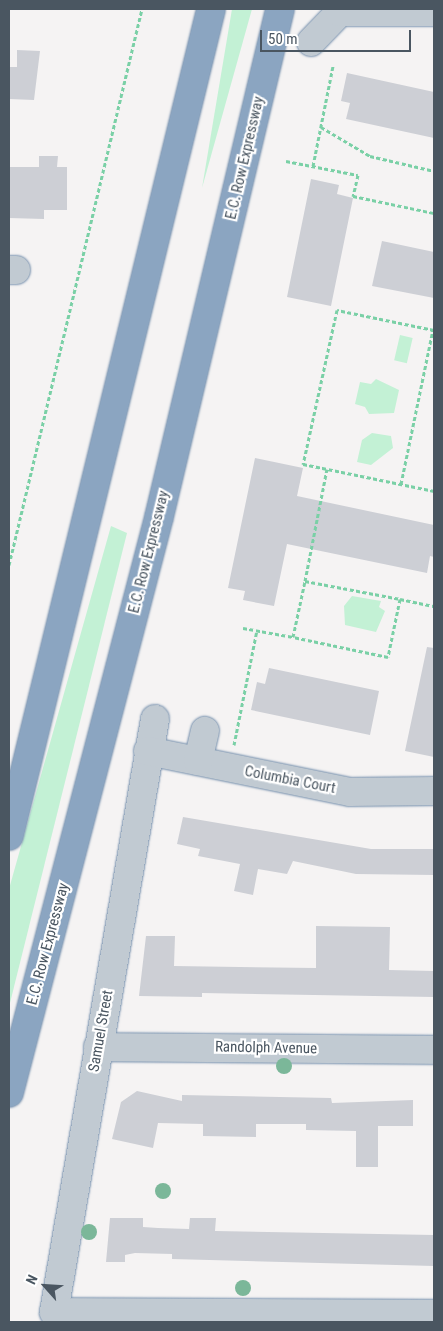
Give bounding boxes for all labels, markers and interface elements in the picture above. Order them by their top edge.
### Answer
scale bar [263,20,414,52]
text: 50 m [268,30,298,48]
street label: E.C. Row Expressway [222,95,268,221]
street label: E.C. Row Expressway [125,489,173,615]
street label: Columbia Court [243,762,337,798]
street label: E.C. Row Expressway [23,881,73,1007]
street label: Samuel Street [85,989,117,1073]
street label: Randolph Avenue [215,1038,317,1058]
north arrow [20,1261,70,1311]
text: N [22,1272,41,1287]

